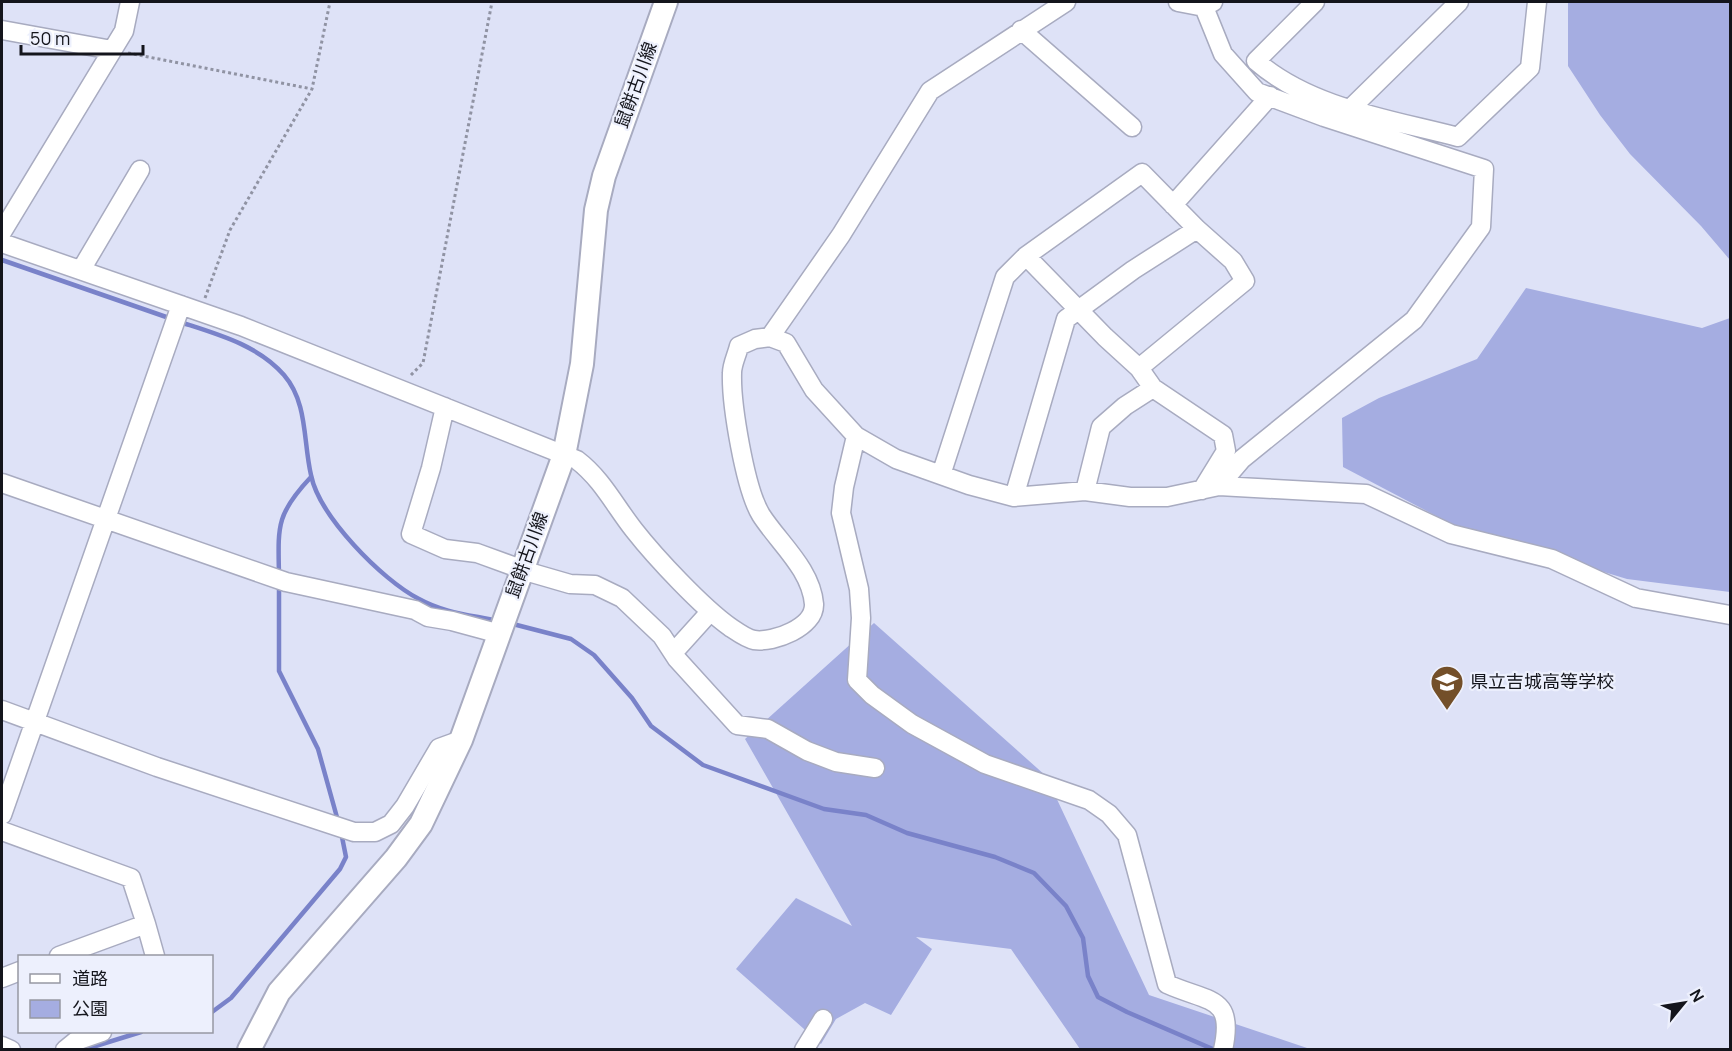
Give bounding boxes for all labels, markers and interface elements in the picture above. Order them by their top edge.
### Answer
scale bar [21,18,142,56]
text: 50 m [30,26,70,50]
street label: 鼠餅古川線 [608,38,662,131]
street label: 鼠餅古川線 [499,508,553,601]
school or university icon: 県立吉城高等学校 [1429,664,1465,711]
place label: 県立吉城高等学校 [1470,669,1614,693]
legend [18,955,213,1033]
text: 道路 [72,966,108,990]
north arrow [1654,973,1714,1033]
text: N [1685,985,1709,1006]
text: 公園 [72,996,108,1020]

